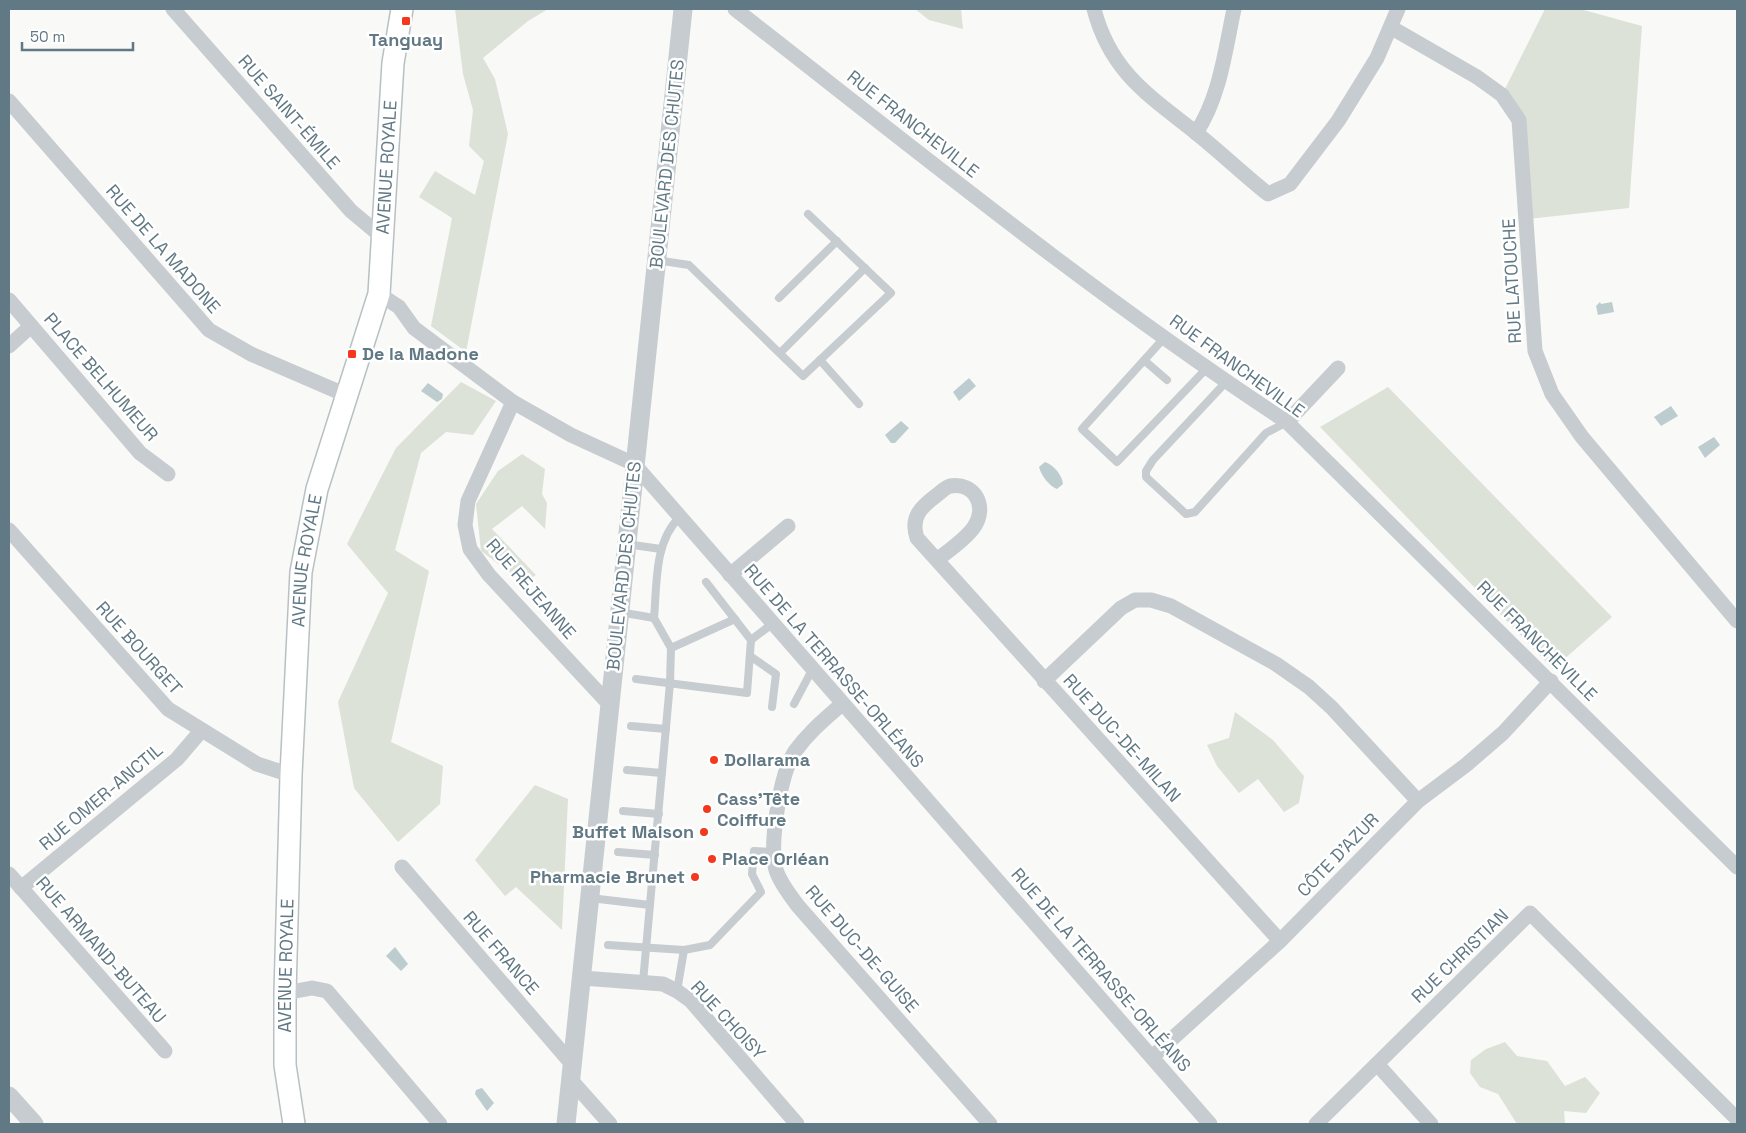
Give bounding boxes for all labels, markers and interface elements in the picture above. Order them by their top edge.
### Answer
marker: Tanguay [400,15,412,27]
scale bar [22,20,134,52]
text: 50 m [30,27,65,46]
place label: Tanguay [369,28,443,51]
street label: RUE SAINT-ÉMILE [233,50,345,174]
street label: BOULEVARD DES CHUTES [644,58,689,270]
street label: RUE FRANCHEVILLE [843,65,984,182]
street label: AVENUE ROYALE [371,100,402,235]
street label: RUE DE LA MADONE [101,179,226,318]
street label: RUE LATOUCHE [1497,218,1526,344]
street label: PLACE BELHUMEUR [39,308,163,446]
street label: RUE FRANCHEVILLE [1165,309,1309,422]
place label: De la Madone [362,342,479,365]
marker: De la Madone [346,348,358,360]
street label: BOULEVARD DES CHUTES [601,460,646,672]
street label: AVENUE ROYALE [286,492,327,628]
street label: RUE REJEANNE [481,534,581,644]
street label: RUE DE LA TERRASSE-ORLÉANS [740,559,929,772]
street label: RUE FRANCHEVILLE [1472,575,1603,706]
street label: RUE BOURGET [91,596,188,700]
street label: RUE DUC-DE-MILAN [1059,669,1186,807]
street label: RUE OMER-ANCTIL [34,738,167,855]
place label: Dollarama [724,748,811,771]
marker: Dollarama [708,754,720,766]
place label: Cass'Tête Coiffure [717,787,800,831]
marker: Cass'Tête Coiffure [701,803,713,815]
street label: CÔTE D'AZUR [1292,808,1383,902]
place label: Buffet Maison [572,820,694,843]
marker: Buffet Maison [698,826,710,838]
place label: Place Orléan [722,847,829,870]
marker: Place Orléan [706,853,718,865]
street label: RUE DE LA TERRASSE-ORLÉANS [1007,863,1196,1076]
place label: Pharmacie Brunet [530,865,685,888]
street label: RUE ARMAND-BUTEAU [31,871,171,1028]
marker: Pharmacie Brunet [689,871,701,883]
street label: RUE DUC-DE-GUISE [801,880,924,1017]
street label: AVENUE ROYALE [273,898,299,1033]
street label: RUE CHRISTIAN [1406,904,1513,1008]
street label: RUE FRANCE [459,906,544,1000]
street label: RUE CHOISY [686,975,771,1064]

